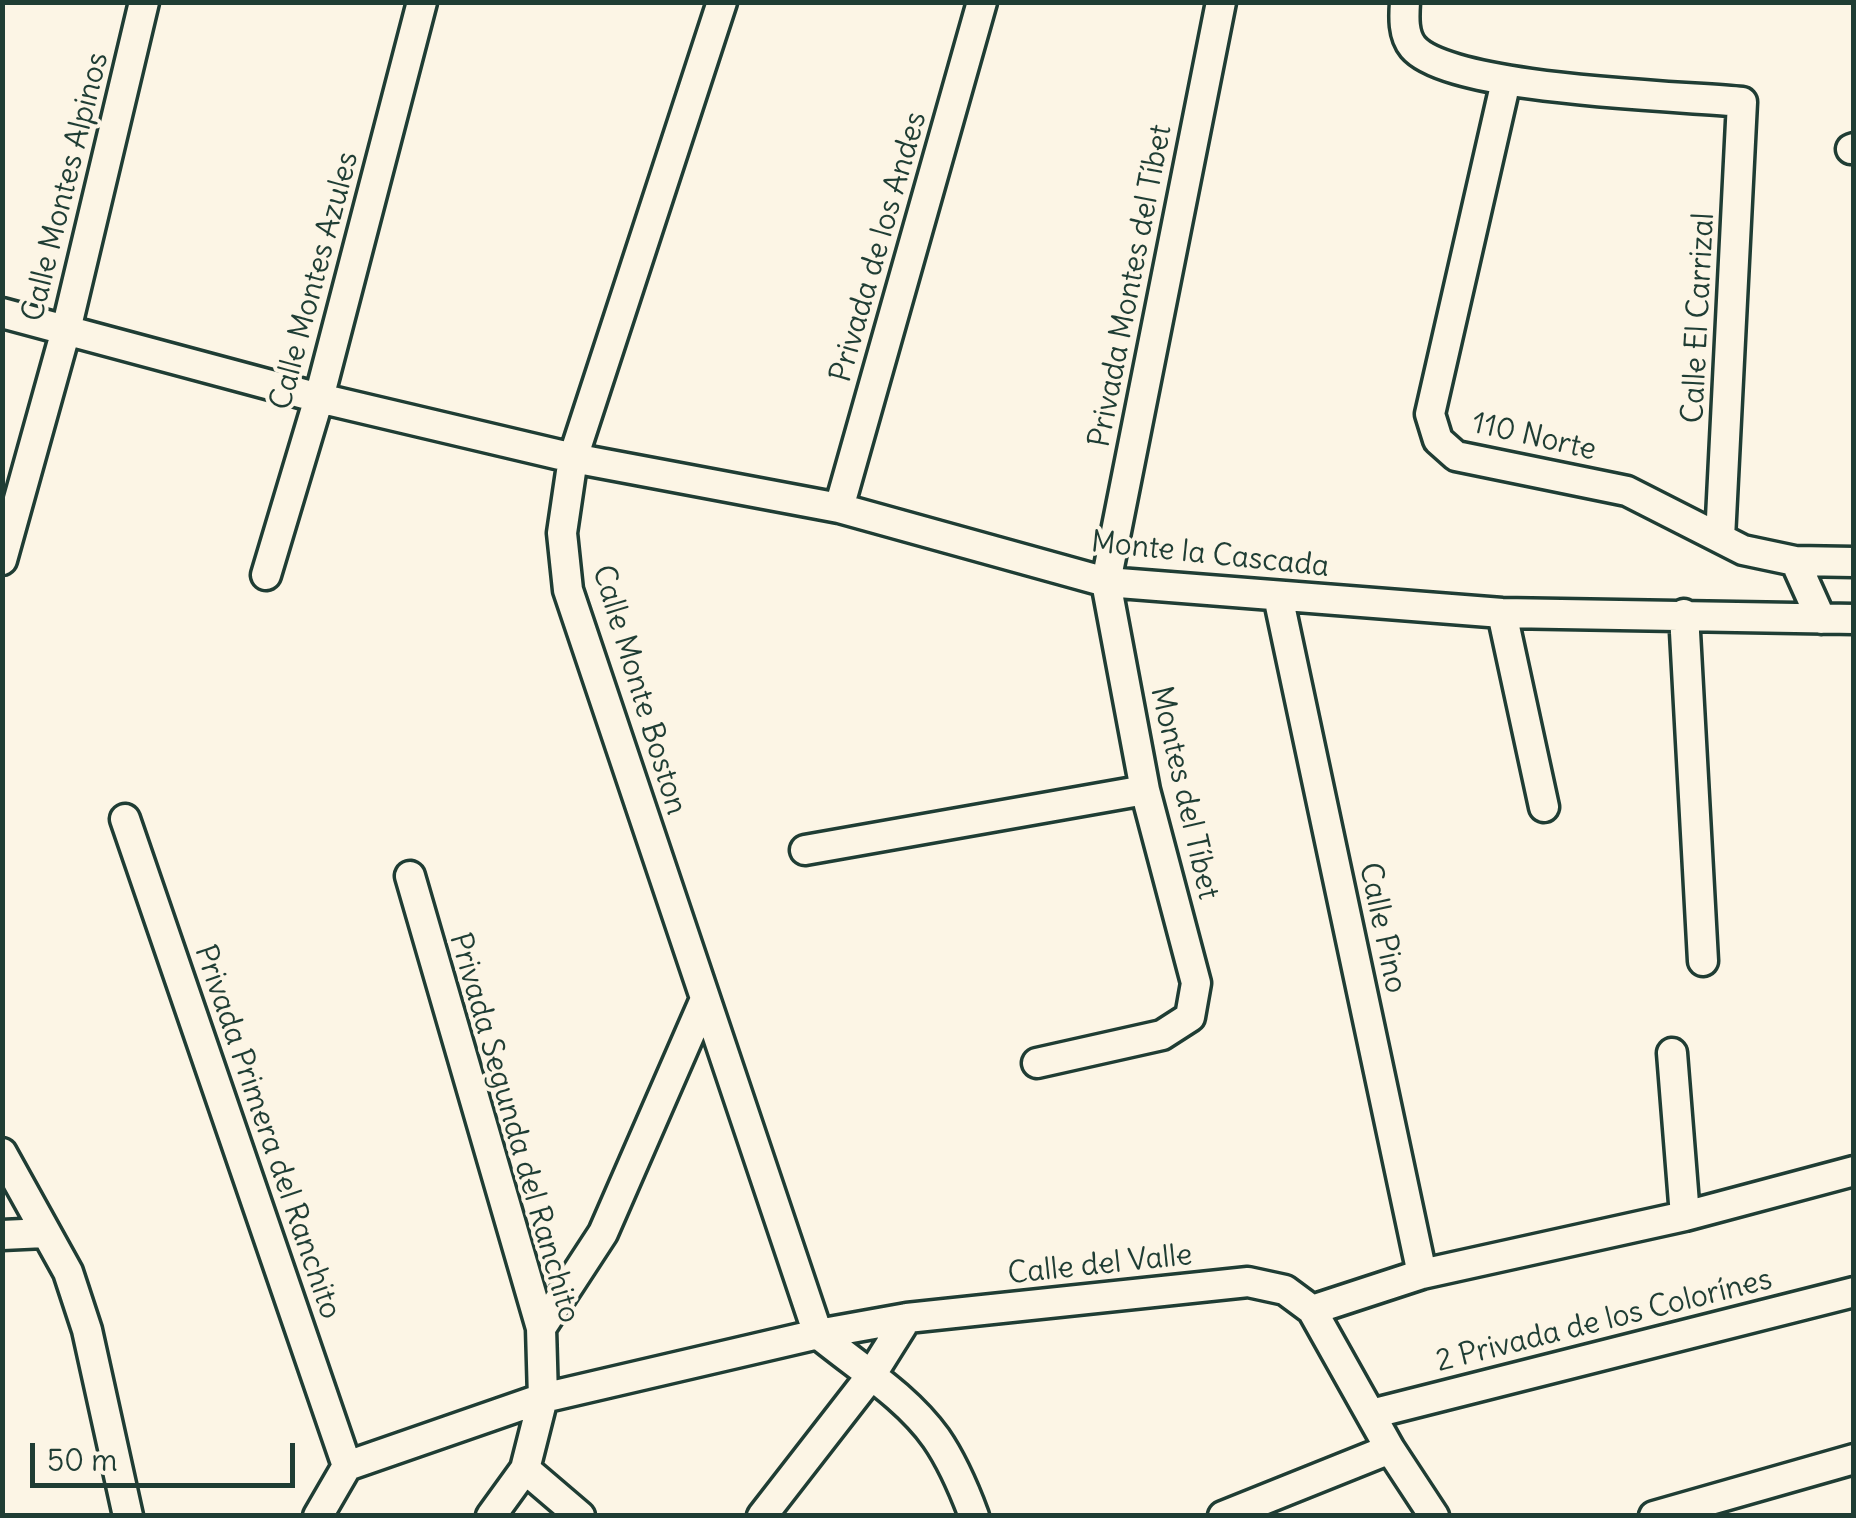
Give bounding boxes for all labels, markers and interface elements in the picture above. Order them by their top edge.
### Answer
street label: Calle Montes Alpinos [15,49,117,325]
street label: Privada de los Andes [823,108,935,386]
street label: Privada Montes del Tíbet [1082,122,1180,450]
street label: Calle Montes Azules [263,148,367,414]
street label: Calle El Carrizal [1676,212,1722,424]
street label: 110 Norte [1468,405,1600,469]
street label: Monte la Cascada [1089,525,1331,585]
street label: Calle Monte Boston [584,561,694,819]
street label: Montes del Tíbet [1142,683,1226,903]
street label: Calle Pino [1351,860,1413,996]
street label: Privada Segunda del Ranchito [441,929,587,1327]
street label: Privada Primera del Ranchito [186,940,348,1324]
street label: Calle del Valle [1006,1237,1194,1293]
street label: 2 Privada de los Colorínes [1432,1262,1776,1380]
scale bar [35,1423,300,1485]
text: 50 m [47,1441,117,1479]

